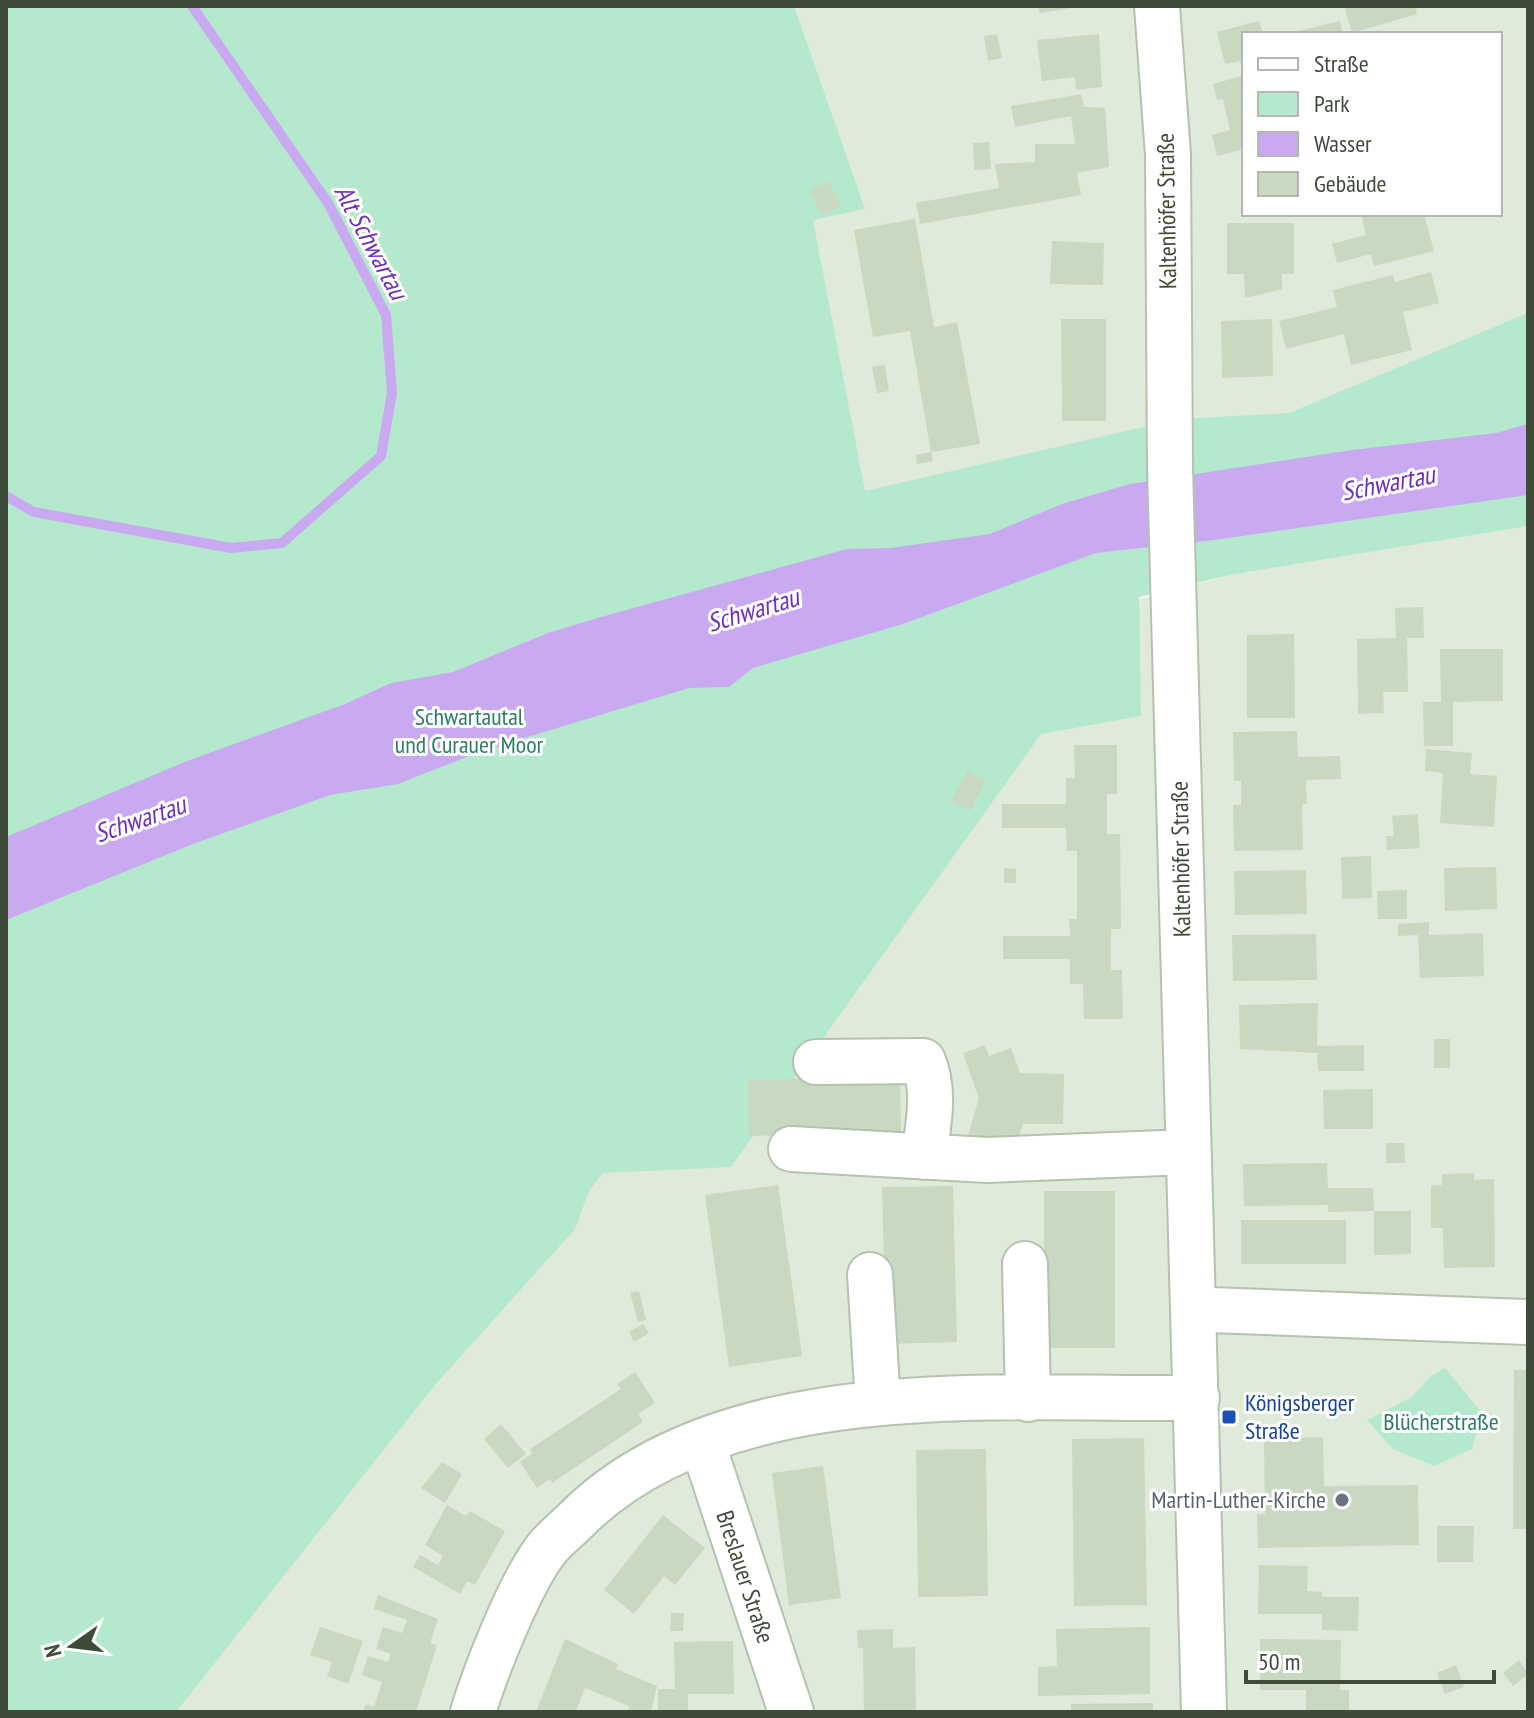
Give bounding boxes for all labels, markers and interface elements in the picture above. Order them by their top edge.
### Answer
legend [1242,32,1502,216]
text: Straße [1314,48,1369,79]
text: Park [1314,88,1350,119]
text: Wasser [1314,128,1372,159]
street label: Kaltenhöfer Straße [1150,133,1183,289]
text: Gebäude [1314,168,1386,199]
water label: Alt Schwartau [327,179,416,306]
water label: Schwartau [1339,457,1439,508]
water label: Schwartau [703,579,804,639]
park label: Schwartautal und Curauer Moor [395,701,544,760]
street label: Kaltenhöfer Straße [1164,781,1197,937]
water label: Schwartau [90,787,191,849]
place label: Königsberger Straße [1245,1387,1355,1446]
park label: Blücherstraße [1383,1406,1499,1437]
marker: Königsberger Straße [1220,1408,1238,1426]
place label: Martin-Luther-Kirche [1151,1484,1326,1515]
marker: Martin-Luther-Kirche [1333,1491,1351,1509]
street label: Breslauer Straße [709,1507,782,1647]
north arrow [32,1606,112,1686]
scale bar [1246,1634,1494,1684]
text: N [38,1642,68,1660]
text: 50 m [1258,1646,1300,1677]

